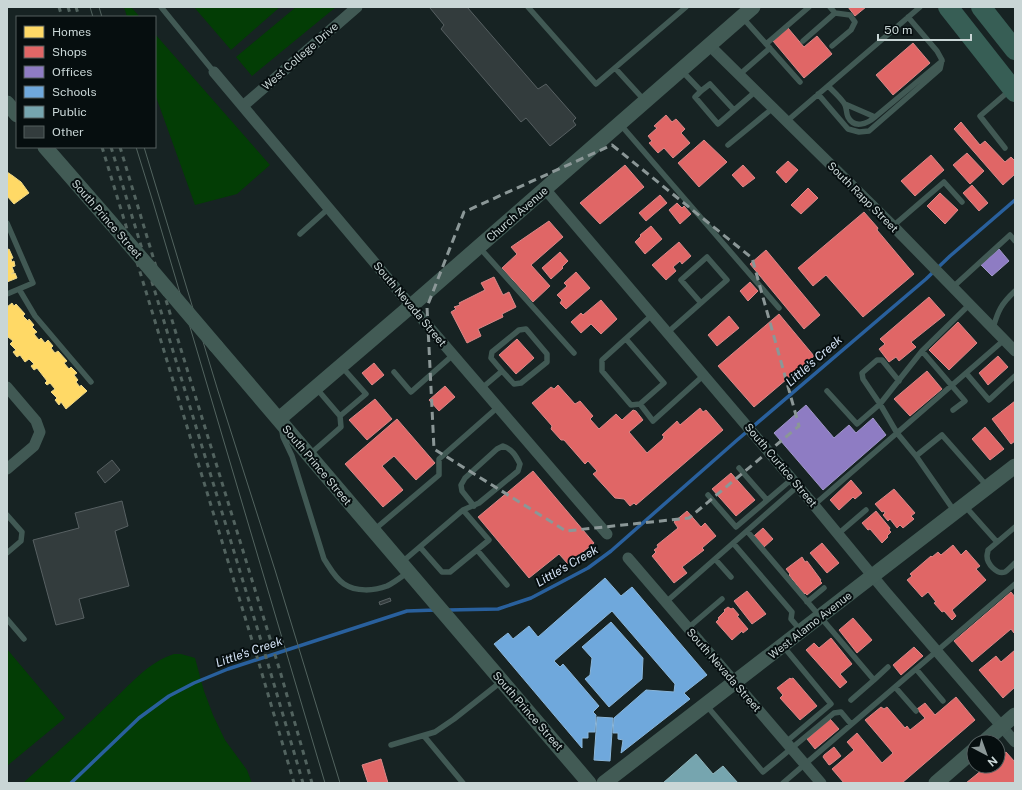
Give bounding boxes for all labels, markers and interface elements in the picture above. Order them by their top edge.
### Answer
legend [16,16,156,148]
scale bar [878,16,971,42]
street label: West College Drive [260,20,340,92]
text: 50 m [884,23,912,37]
text: Homes [52,25,91,39]
text: Shops [52,45,87,59]
text: Offices [52,65,92,79]
text: Schools [52,85,97,99]
text: Public [52,105,87,119]
text: Other [52,125,84,139]
street label: South Rapp Street [825,159,901,235]
street label: South Prince Street [69,177,145,261]
street label: Church Avenue [484,184,550,244]
street label: South Nevada Street [371,259,449,349]
water label: Little's Creek [783,332,845,389]
street label: South Curtice Street [743,421,819,509]
street label: South Prince Street [280,423,354,507]
water label: Little's Creek [533,542,601,590]
street label: West Alamo Avenue [766,589,854,661]
street label: South Nevada Street [685,626,763,714]
water label: Little's Creek [214,634,285,670]
street label: South Prince Street [490,669,566,753]
north arrow [966,734,1006,774]
text: N [985,754,1000,769]

